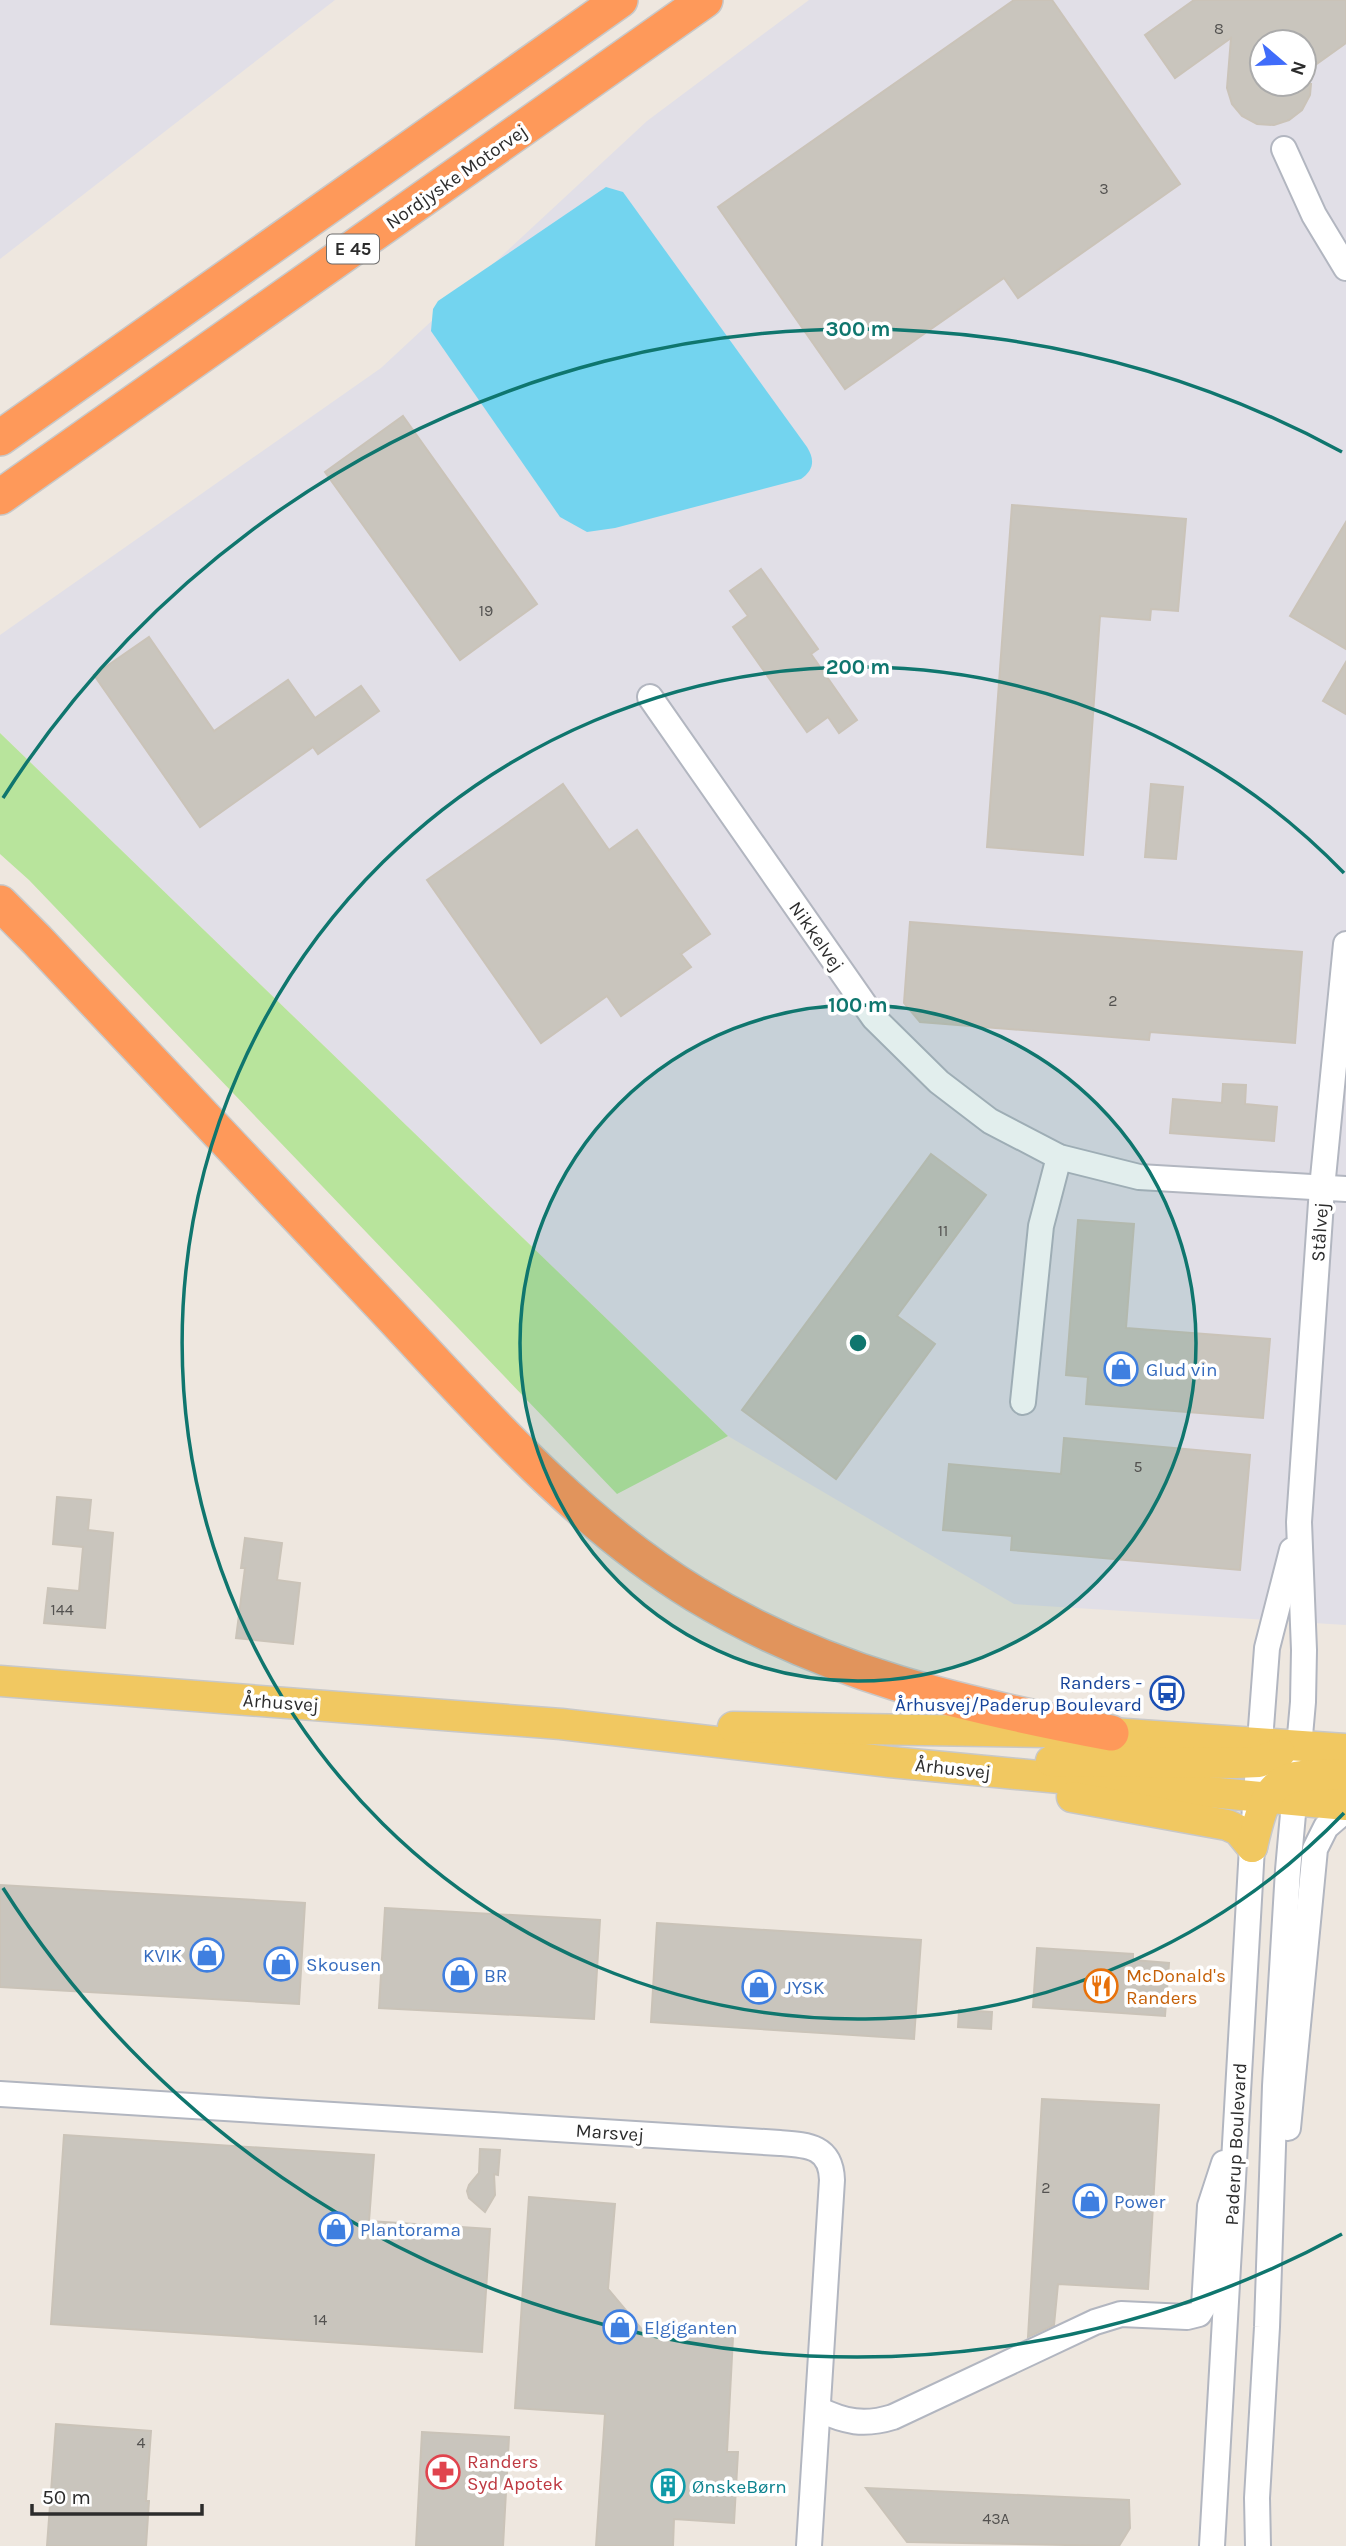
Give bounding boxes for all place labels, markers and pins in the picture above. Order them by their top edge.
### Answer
centre of rings [846,1331,870,1355]
shop icon: Glud vin [1102,1350,1140,1388]
place label: Glud vin [1146,1359,1218,1381]
place label: Randers - Århusvej/Paderup Boulevard [895,1672,1142,1716]
bus stop icon: Randers - Århusvej/Paderup Boulevard [1148,1674,1186,1712]
shop icon: KVIK [188,1936,226,1974]
place label: KVIK [143,1945,182,1967]
shop icon: Skousen [262,1945,300,1983]
place label: Skousen [306,1954,381,1976]
shop icon: BR [441,1956,479,1994]
place label: BR [484,1965,507,1987]
place label: McDonald's Randers [1126,1965,1226,2009]
restaurant icon: McDonald's Randers [1082,1967,1120,2005]
shop icon: JYSK [740,1968,778,2006]
place label: JYSK [784,1977,825,1999]
shop icon: Power [1071,2182,1109,2220]
place label: Power [1114,2191,1165,2213]
shop icon: Plantorama [317,2210,355,2248]
place label: Plantorama [360,2219,461,2241]
shop icon: Elgiganten [601,2308,639,2346]
place label: Elgiganten [644,2317,737,2339]
place label: Randers Syd Apotek [467,2451,563,2495]
pharmacy icon: Randers Syd Apotek [424,2453,462,2491]
building icon: ØnskeBørn [649,2467,687,2505]
place label: ØnskeBørn [692,2476,787,2498]

